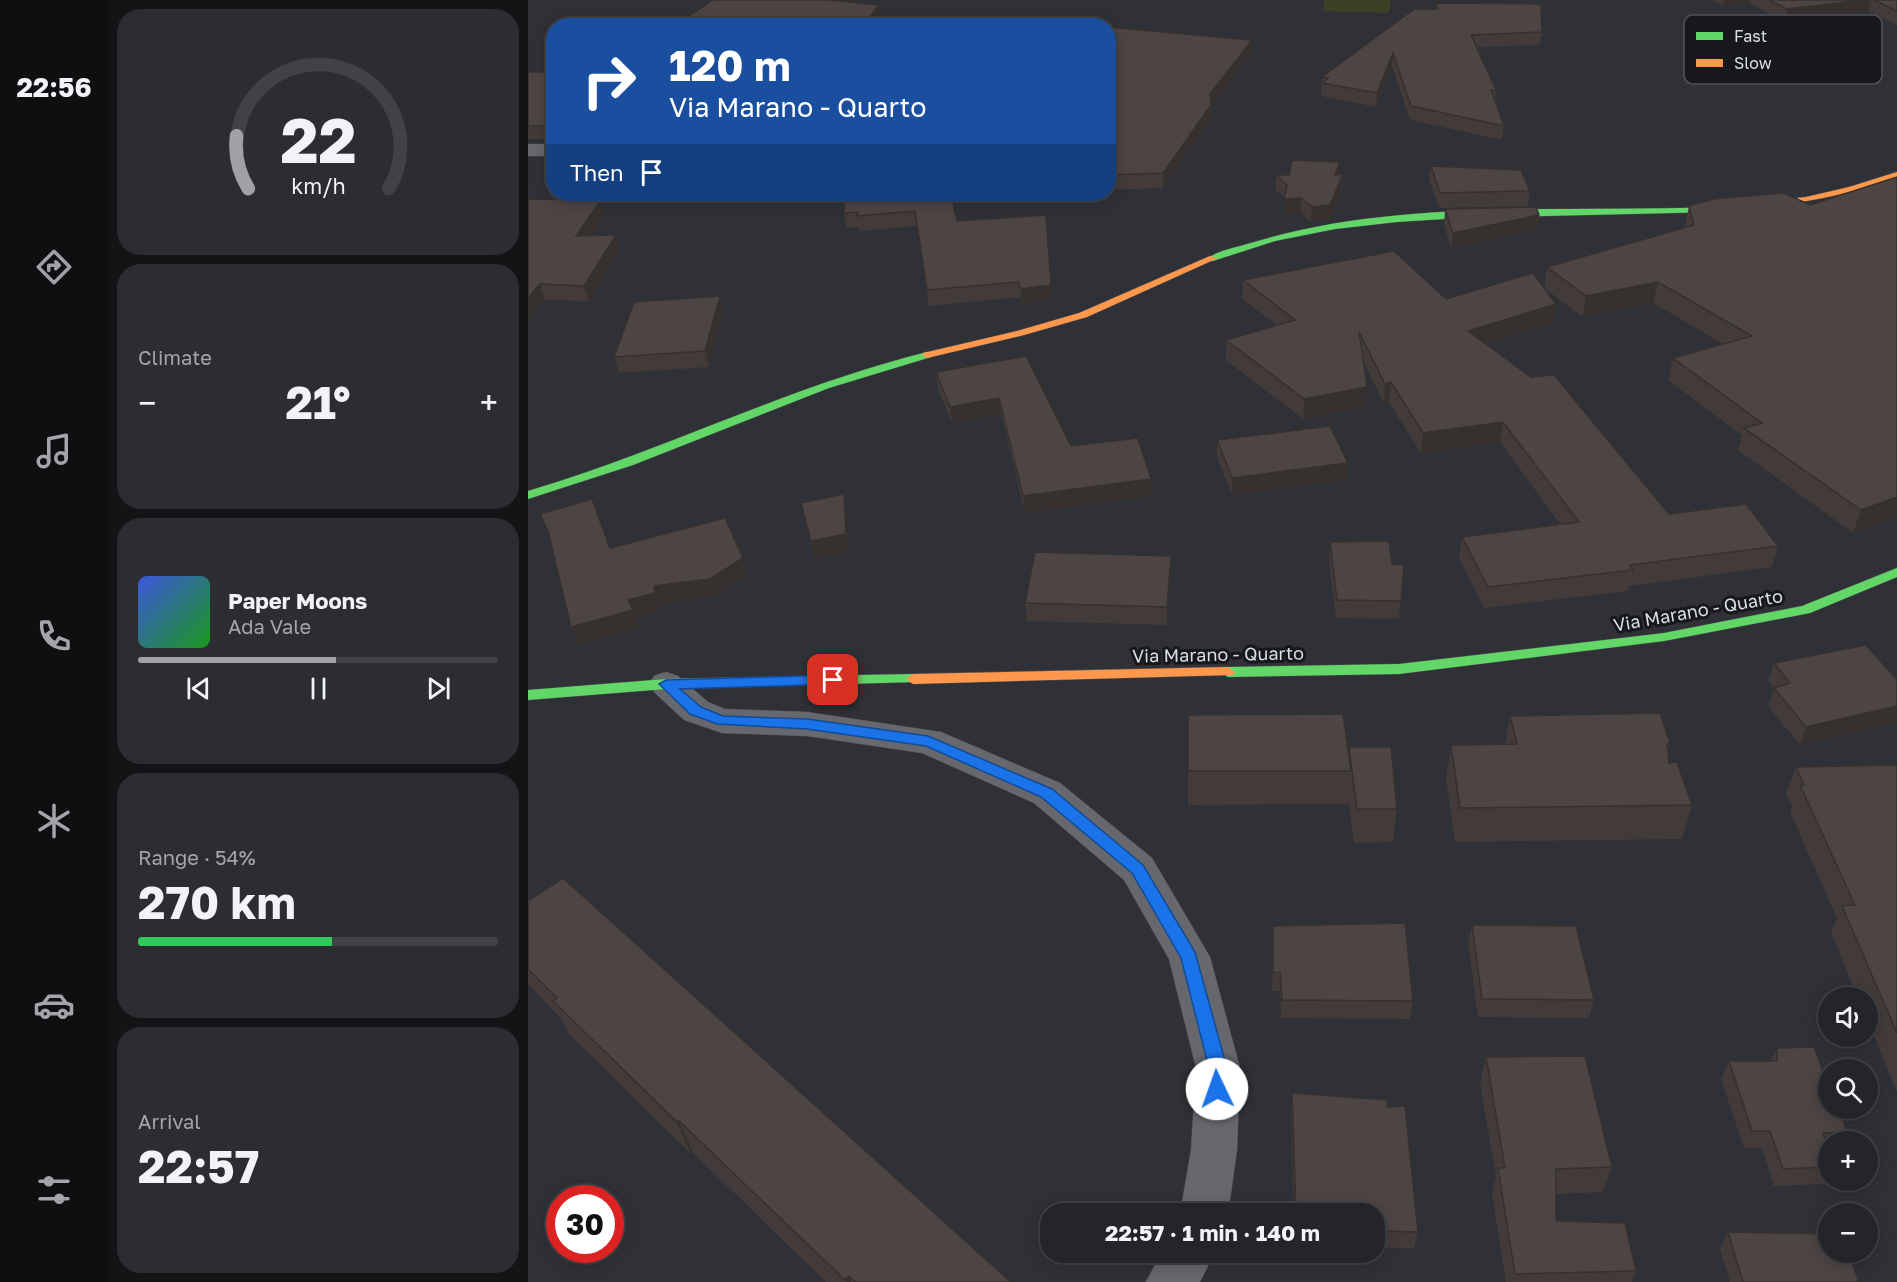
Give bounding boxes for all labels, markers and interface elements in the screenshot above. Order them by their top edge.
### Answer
legend [1684,15,1882,84]
text: Fast [1734,26,1767,46]
text: 120 m [669,40,791,90]
icon: right [570,42,648,120]
text: Slow [1734,53,1772,73]
text: 22:56 [16,71,92,103]
text: Via Marano - Quarto [669,91,927,123]
text: 22 [280,102,356,177]
icon: arrive [635,156,668,189]
text: Then [570,159,623,186]
text: km/h [291,173,345,199]
icon: directions [33,246,75,288]
text: Climate [138,345,212,369]
text: 21° [285,375,351,429]
text: − [138,383,156,422]
text: + [480,383,498,422]
icon: music [33,430,75,472]
street label: Via Marano - Quarto [1612,584,1784,636]
text: Paper Moons [228,587,367,614]
text: Ada Vale [228,614,311,638]
icon: phone [33,615,75,657]
street label: Via Marano - Quarto [1132,642,1304,666]
pin [807,654,858,705]
icon: arrive [816,663,849,696]
icon: previous [182,672,215,705]
icon: pause [302,672,335,705]
icon: next [422,672,455,705]
icon: climate [33,800,75,842]
text: Range · 54% [138,845,256,869]
text: 270 km [138,875,296,929]
icon: car [33,984,75,1026]
map controls [1818,987,1878,1263]
button: sound [1818,987,1878,1047]
position arrow [1185,1057,1249,1121]
button: search [1818,1059,1878,1119]
text: Arrival [138,1109,201,1133]
button: + [1818,1131,1878,1191]
text: 22:57 [138,1139,259,1193]
icon: filters [33,1169,75,1211]
speed limit sign: 30 [546,1185,624,1263]
button: − [1818,1203,1878,1263]
text: 22:57 · 1 min · 140 m [1105,1219,1320,1246]

